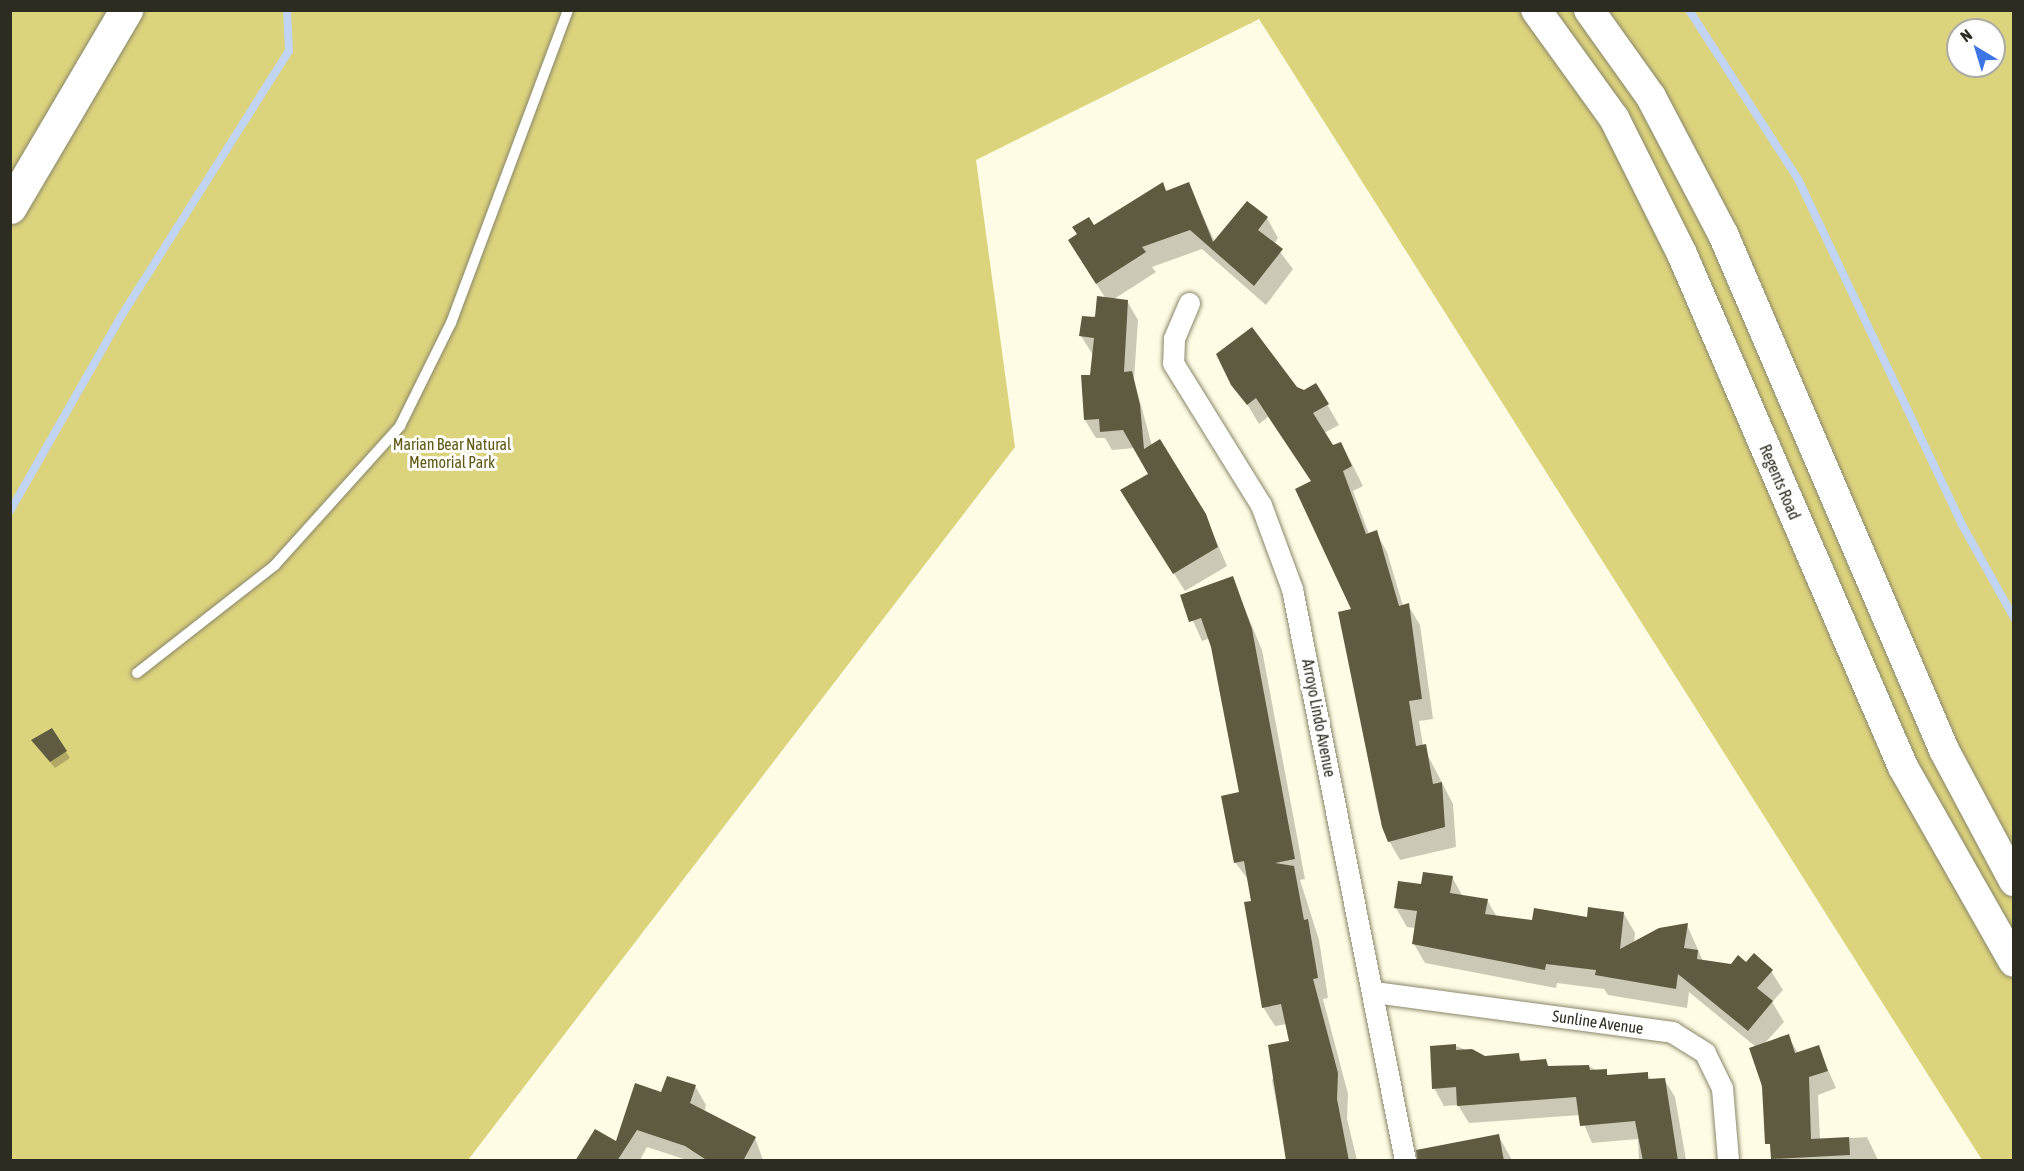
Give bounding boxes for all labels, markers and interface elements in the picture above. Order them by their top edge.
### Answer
north arrow [1946,18,2006,78]
text: N [1957,25,1975,45]
park label: Marian Bear Natural Memorial Park [393,434,511,472]
street label: Regents Road [1756,442,1804,522]
street label: Arroyo Lindo Avenue [1298,657,1340,779]
street label: Sunline Avenue [1551,1006,1645,1038]

